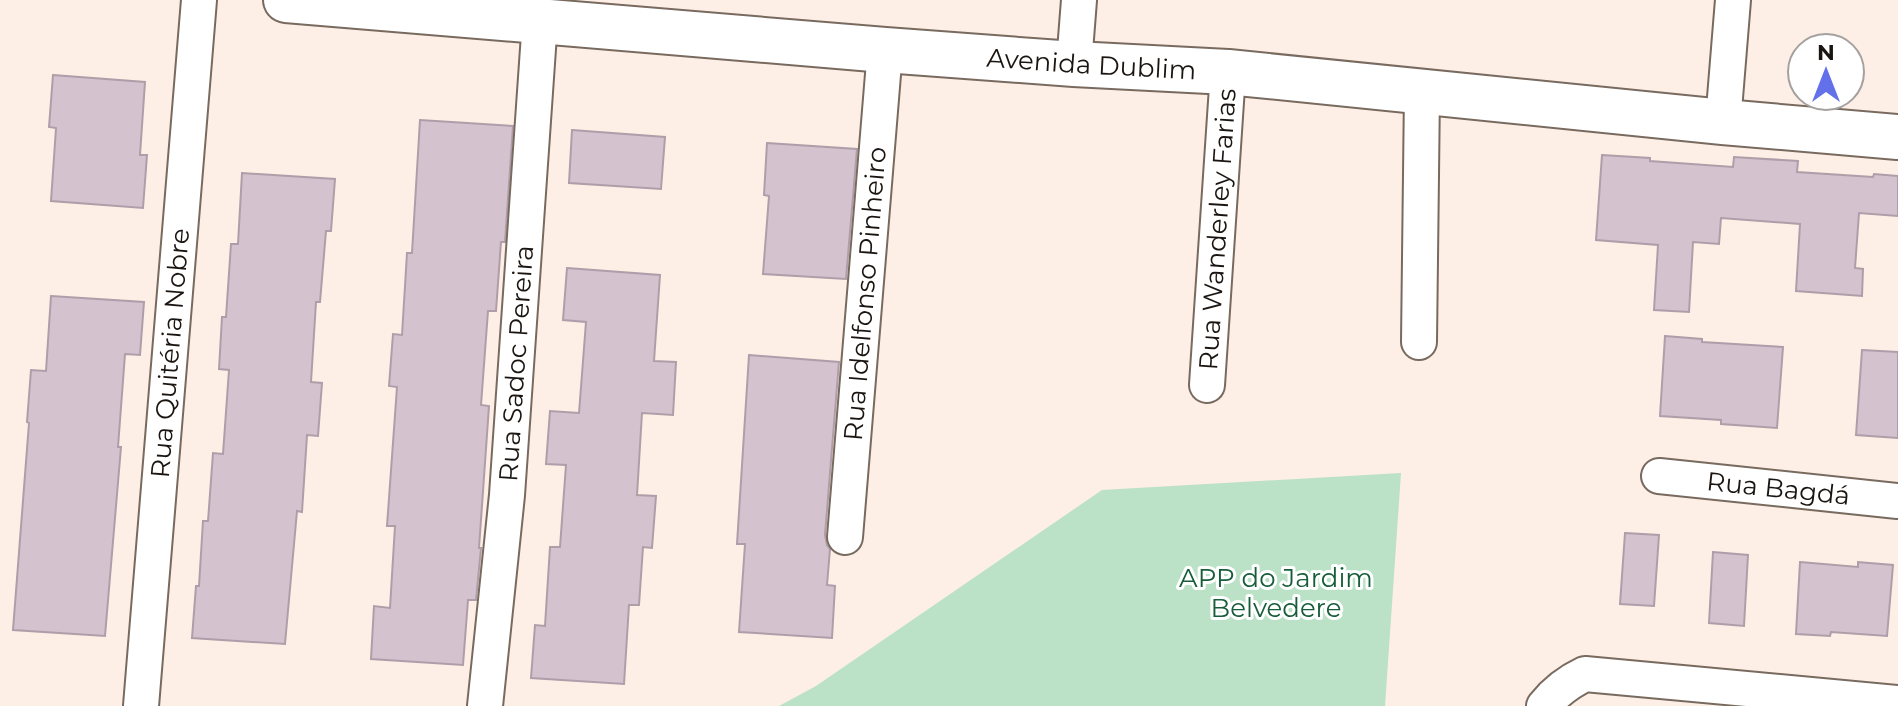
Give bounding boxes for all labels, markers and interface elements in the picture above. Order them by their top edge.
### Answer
north arrow [1786,32,1866,112]
text: N [1817,39,1835,66]
street label: Avenida Dublim [985,42,1197,86]
street label: Rua Wanderley Farias [1192,87,1243,371]
street label: Rua Idelfonso Pinheiro [837,146,893,442]
street label: Rua Quitéria Nobre [144,227,196,479]
street label: Rua Sadoc Pereira [492,244,540,483]
street label: Rua Bagdá [1705,465,1852,512]
park label: APP do Jardim Belvedere [1179,562,1373,624]

